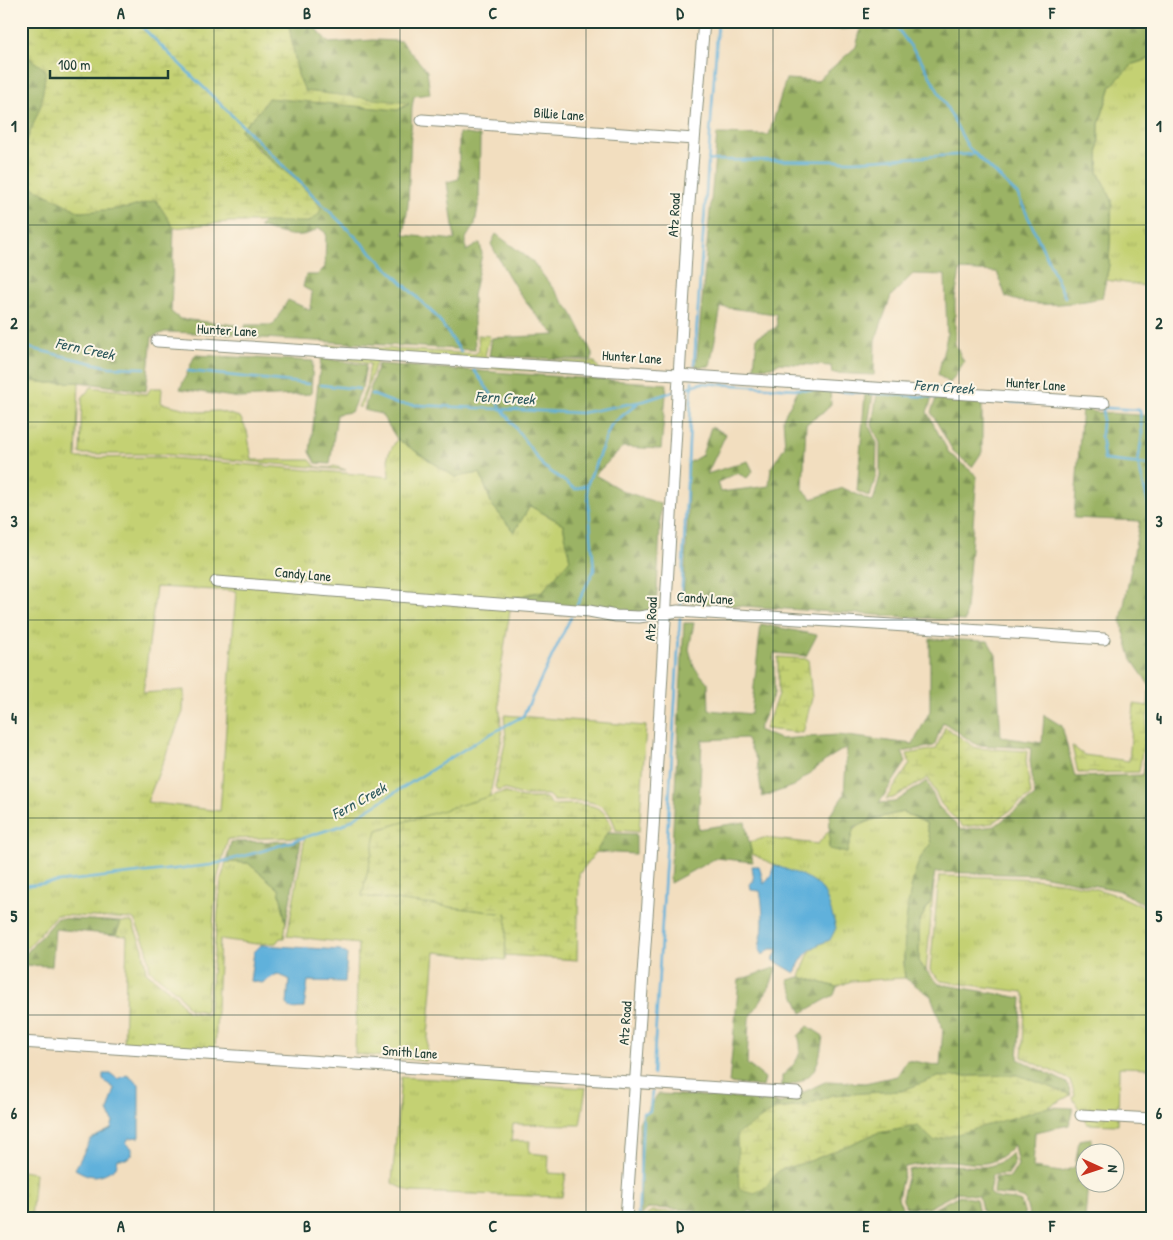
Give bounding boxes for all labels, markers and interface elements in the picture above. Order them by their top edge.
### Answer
text: A [117,2,125,24]
text: B [303,2,311,24]
text: C [489,2,498,24]
text: D [676,2,684,24]
text: E [862,2,870,24]
text: F [1048,2,1056,24]
scale bar [50,48,168,80]
text: 100 m [58,54,91,75]
street label: Billie Lane [533,102,585,125]
text: 1 [11,115,17,137]
text: 1 [1156,115,1162,137]
street label: Atz Road [663,192,684,237]
text: 2 [10,312,18,334]
text: 2 [1155,312,1163,334]
street label: Hunter Lane [197,318,258,341]
water label: Fern Creek [54,332,118,365]
street label: Hunter Lane [601,345,663,368]
street label: Hunter Lane [1005,372,1067,395]
water label: Fern Creek [913,374,976,399]
water label: Fern Creek [475,385,537,410]
text: 3 [10,510,18,532]
text: 3 [1155,510,1163,532]
street label: Candy Lane [274,562,333,586]
street label: Candy Lane [676,587,734,609]
street label: Atz Road [640,596,661,641]
text: 4 [11,707,17,729]
text: 4 [1156,707,1162,729]
water label: Fern Creek [328,776,392,824]
text: 5 [11,905,18,927]
text: 5 [1156,905,1163,927]
street label: Atz Road [613,1000,636,1045]
street label: Smith Lane [382,1040,439,1063]
text: 6 [11,1102,18,1124]
text: 6 [1156,1102,1163,1124]
north arrow [1076,1142,1126,1192]
text: N [1104,1164,1123,1173]
text: A [117,1215,125,1237]
text: B [303,1215,311,1237]
text: C [489,1215,498,1237]
text: D [676,1215,684,1237]
text: E [862,1215,870,1237]
text: F [1048,1215,1056,1237]

